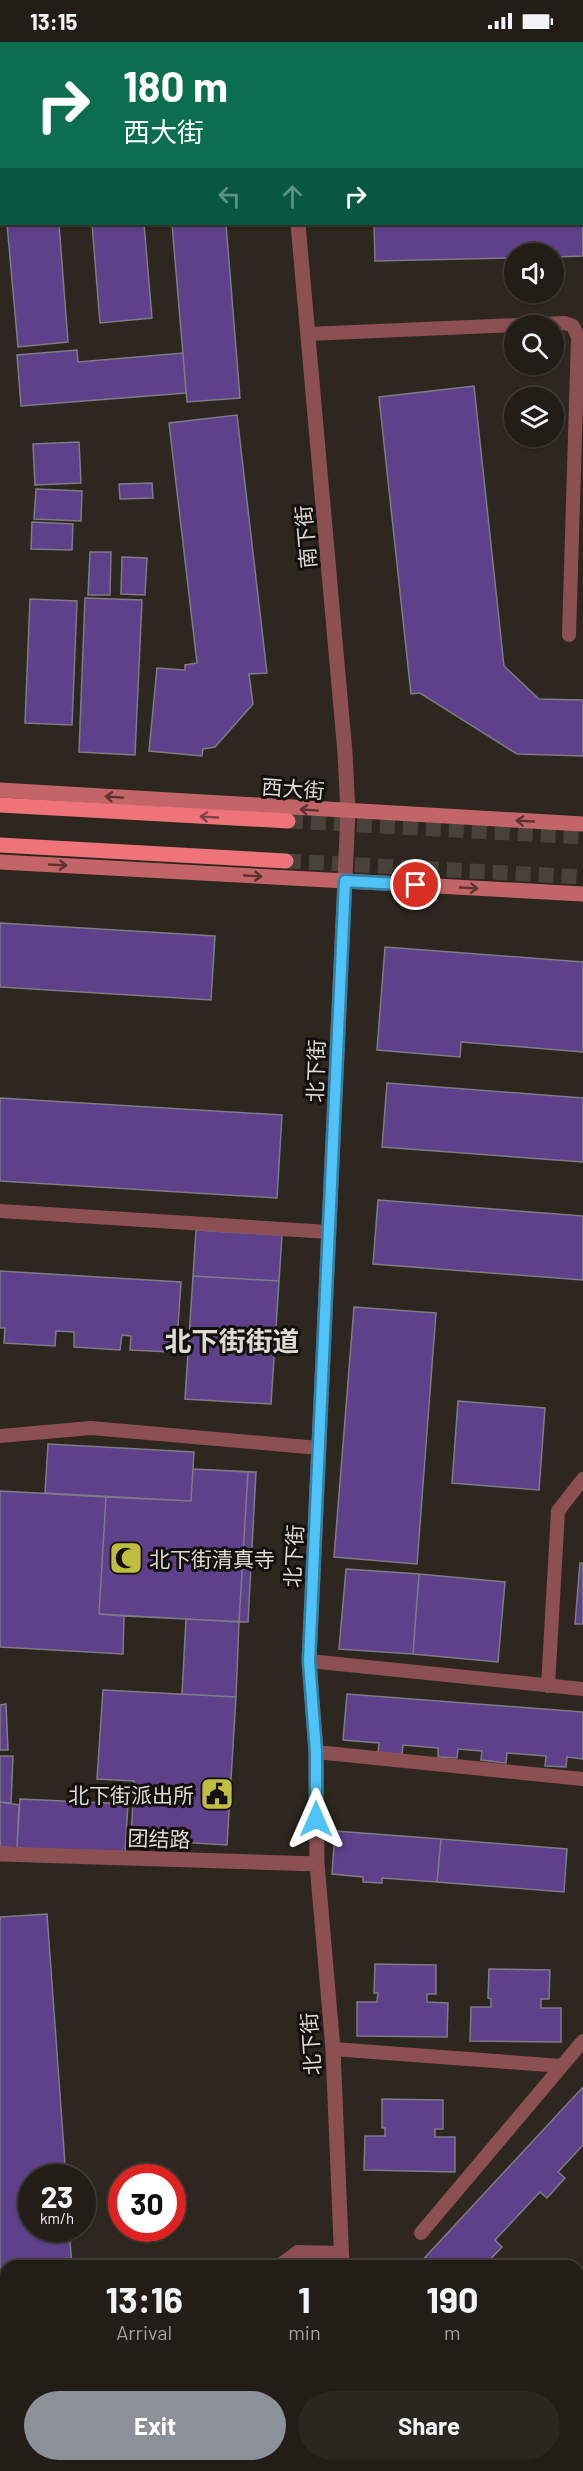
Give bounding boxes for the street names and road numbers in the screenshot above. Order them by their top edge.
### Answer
street label: 南下街 [290,505,320,569]
street label: 西大街 [261,773,325,803]
street label: 北下街 [301,1039,329,1103]
street label: 北下街 [279,1524,307,1588]
street label: 团结路 [127,1824,191,1852]
street label: 北下街 [295,2012,325,2076]

